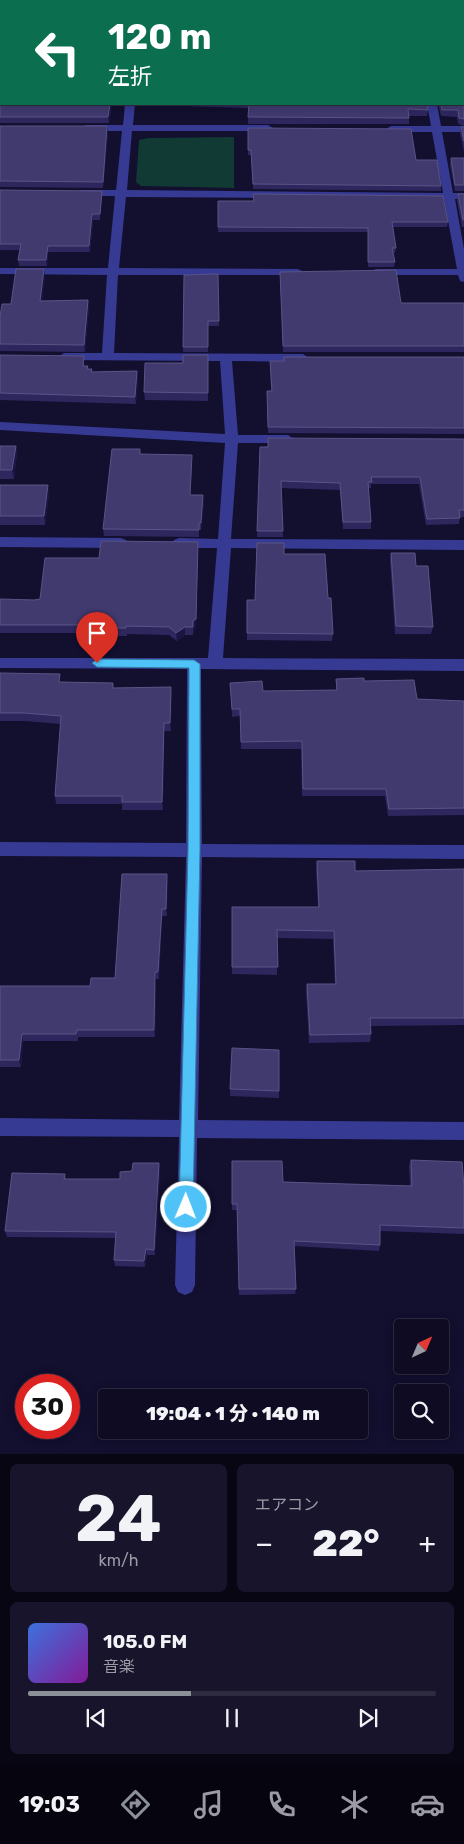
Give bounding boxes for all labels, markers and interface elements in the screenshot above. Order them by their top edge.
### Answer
text: 120 m [108,16,211,58]
icon: left [25,20,90,85]
text: 左折 [108,63,152,90]
pin [76,612,118,663]
icon: arrive [83,619,111,647]
position arrow [159,1180,211,1232]
north arrow [394,1319,449,1374]
map controls [394,1319,449,1439]
speed limit sign: 30 [15,1374,80,1439]
button: search [394,1384,449,1439]
text: 19:04 · 1 分 · 140 m [146,1402,320,1425]
text: 24 [75,1480,162,1557]
text: エアコン [255,1495,319,1514]
text: 22° [312,1520,380,1566]
text: − [255,1527,273,1560]
text: + [419,1527,436,1560]
text: km/h [99,1551,138,1570]
text: 105.0 FM [103,1630,187,1653]
text: 音楽 [103,1657,135,1676]
icon: previous [82,1704,110,1732]
icon: pause [218,1704,246,1732]
icon: next [354,1704,382,1732]
icon: directions [118,1787,153,1822]
icon: music [191,1787,226,1822]
icon: phone [264,1787,299,1822]
icon: climate [337,1787,372,1822]
icon: car [410,1787,445,1822]
text: 19:03 [19,1791,80,1818]

